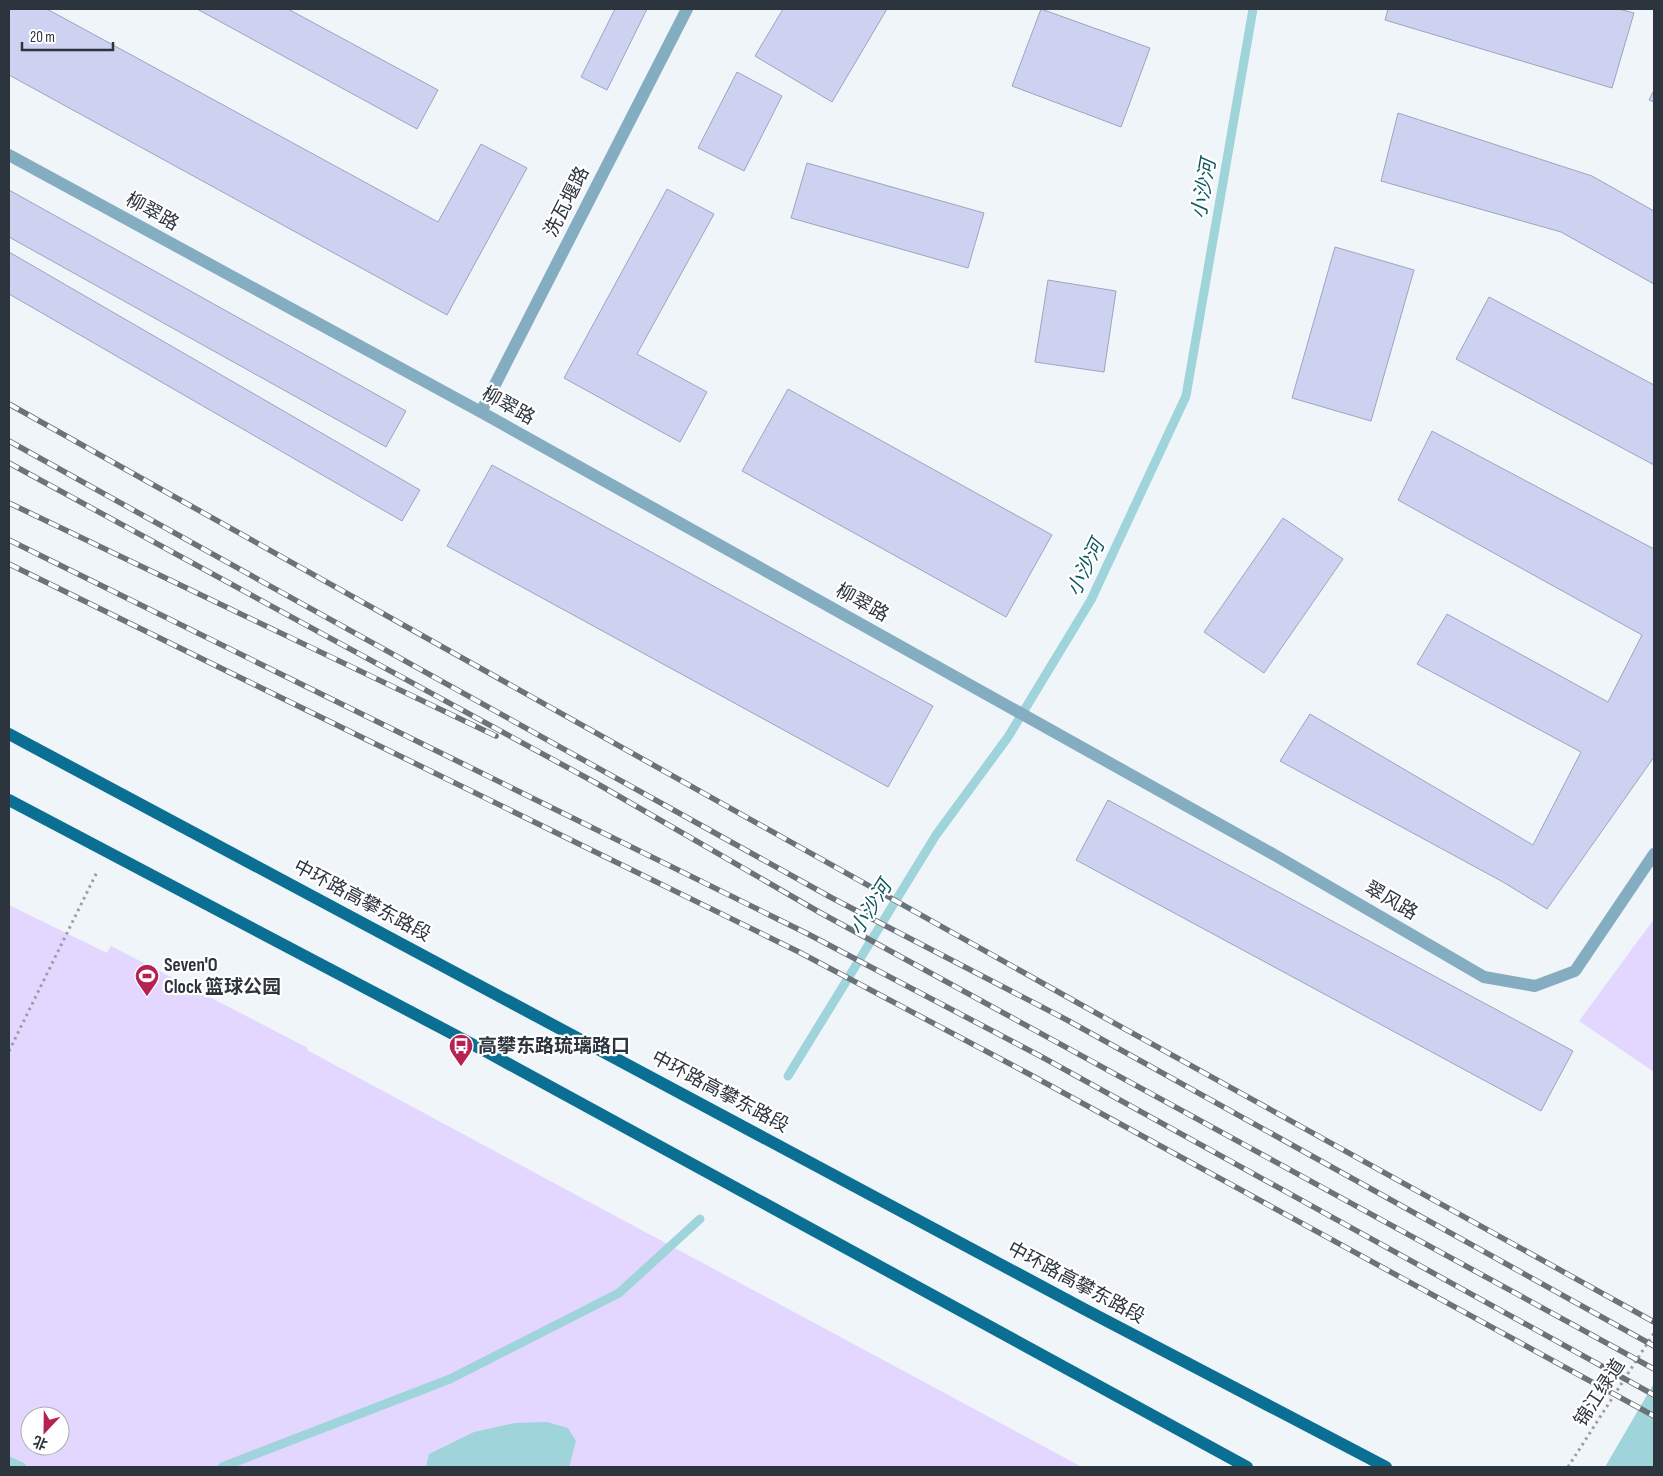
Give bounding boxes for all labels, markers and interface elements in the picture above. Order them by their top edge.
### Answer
scale bar [22,20,114,52]
text: 20 m [30,28,55,47]
water label: 小沙河 [1187,153,1222,221]
street label: 洗瓦堰路 [539,163,595,241]
street label: 柳翠路 [121,188,183,236]
street label: 柳翠路 [477,382,539,430]
water label: 小沙河 [1062,532,1112,600]
street label: 柳翠路 [831,579,893,627]
street label: 中环路高攀东路段 [289,855,435,947]
water label: 小沙河 [845,873,899,940]
street label: 翠风路 [1361,877,1421,925]
place label: Seven'O Clock 篮球公园 [164,954,281,999]
sports icon: Seven'O Clock 篮球公园 [134,963,160,997]
bus stop icon: 高攀东路琉璃路口 [448,1033,474,1067]
place label: 高攀东路琉璃路口 [478,1035,630,1058]
street label: 中环路高攀东路段 [647,1046,793,1138]
street label: 中环路高攀东路段 [1003,1237,1149,1329]
street label: 锦江绿道 [1570,1355,1630,1431]
north arrow [20,1406,70,1456]
text: 北 [31,1432,50,1453]

